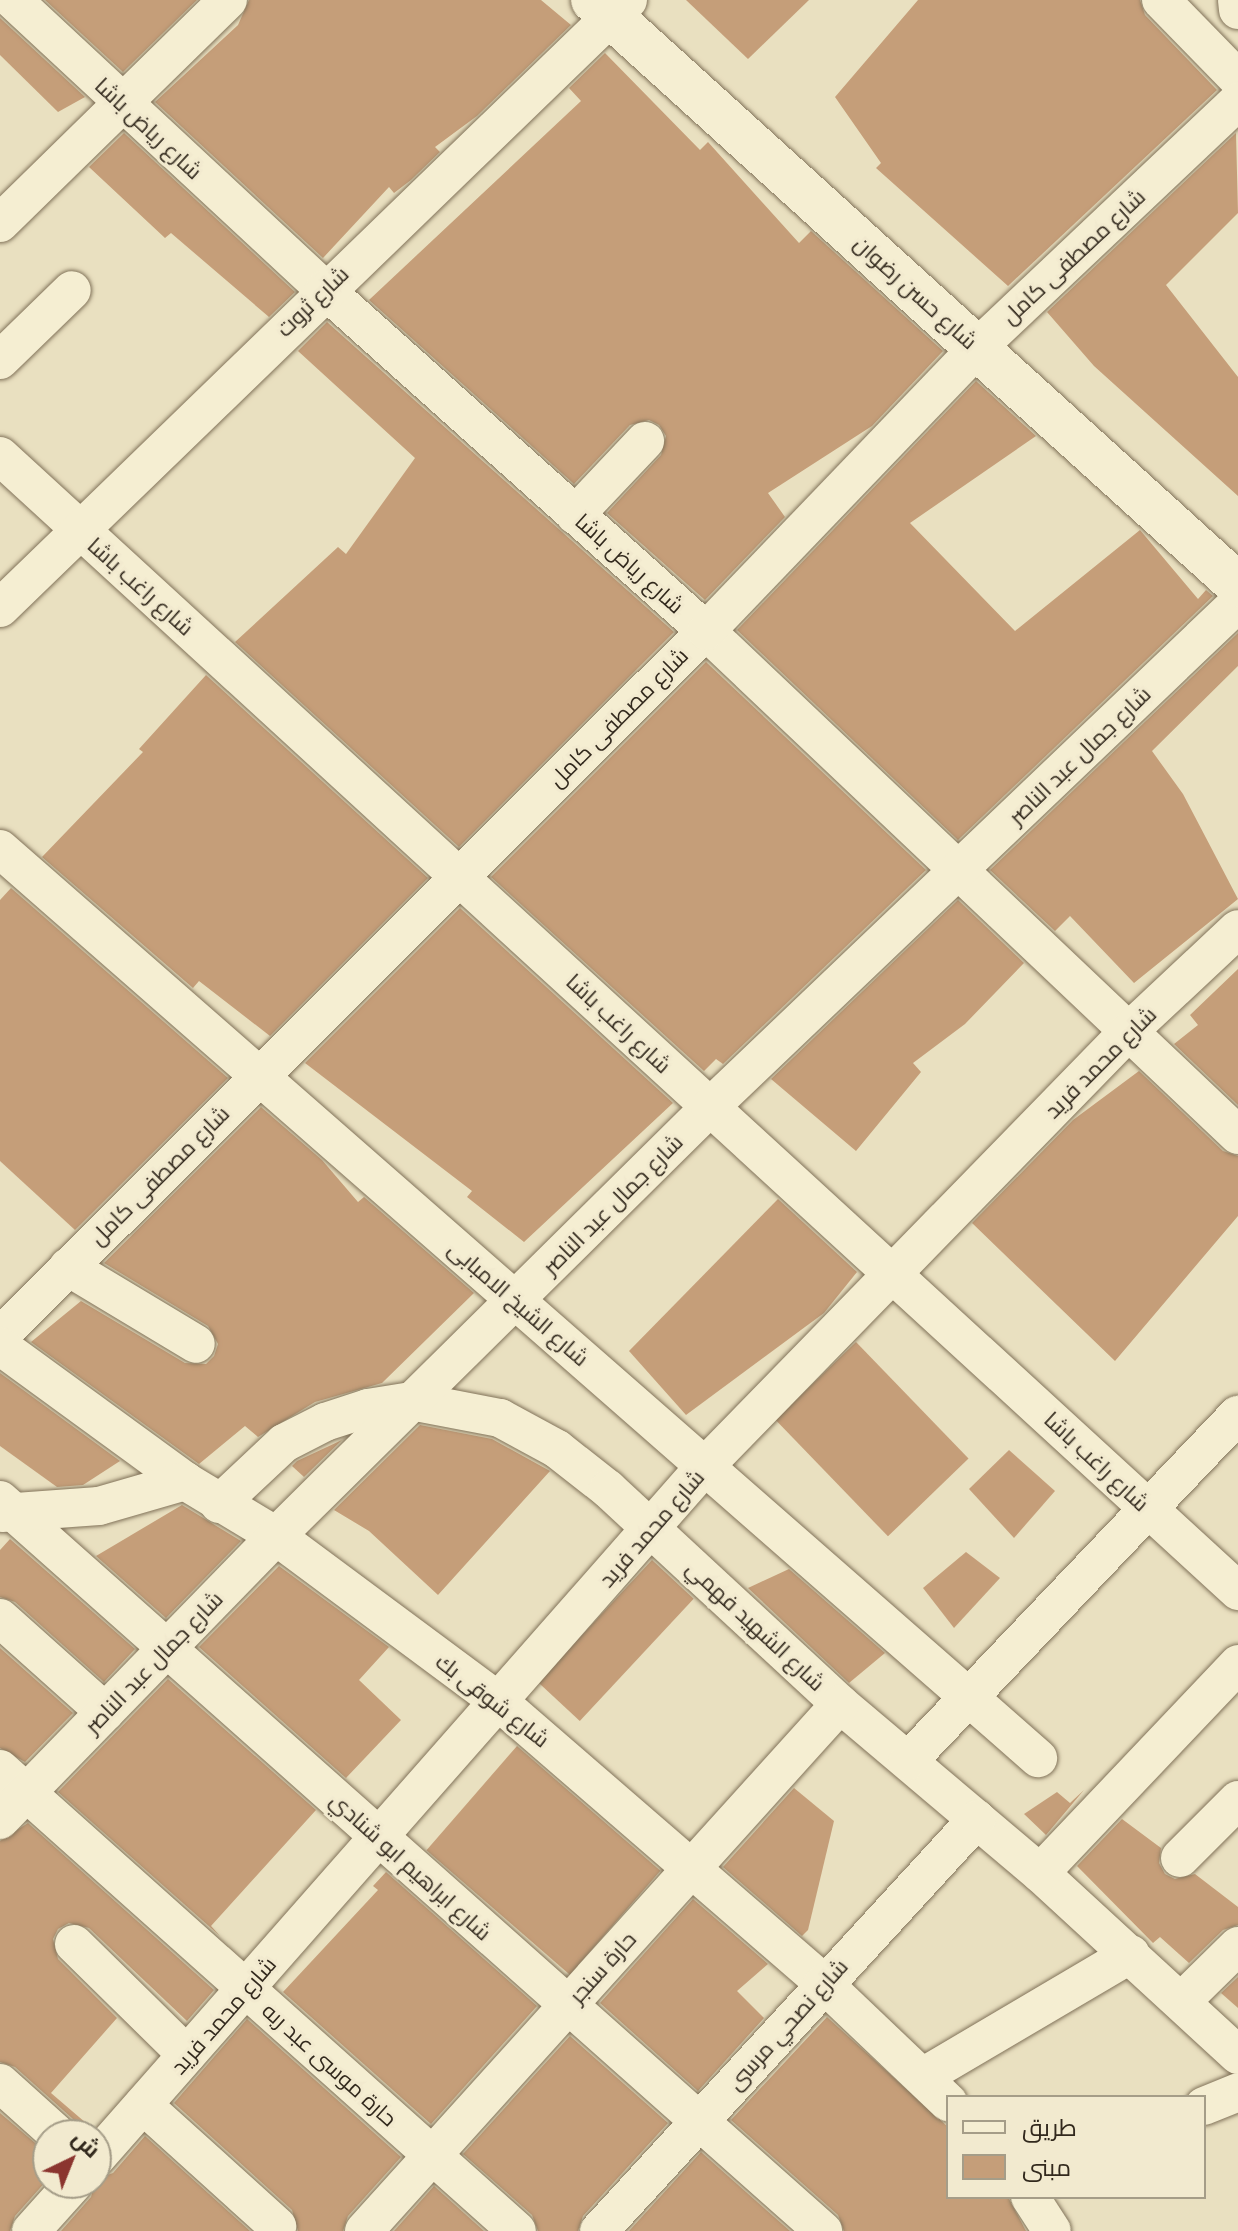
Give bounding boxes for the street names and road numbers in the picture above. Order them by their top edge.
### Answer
street label: شارع رياض باشا [90,72,208,184]
street label: شارع مصطفى كامل [996,183,1150,329]
street label: شارع حسن رضوان [849,230,983,354]
street label: شارع ثروت [270,260,354,342]
street label: شارع رياض باشا [570,507,690,619]
street label: شارع راغب باشا [83,532,199,640]
street label: شارع مصطفى كامل [543,642,693,792]
street label: شارع جمال عبد الناصر [1002,680,1156,830]
street label: شارع راغب باشا [561,968,677,1078]
street label: شارع محمد فريد [1039,1001,1161,1123]
street label: شارع مصطفى كامل [84,1100,234,1250]
street label: شارع جمال عبد الناصر [536,1128,688,1280]
street label: شارع الشيخ الامبابى [443,1235,595,1371]
street label: شارع راغب باشا [1039,1406,1155,1516]
street label: شارع محمد فريد [593,1464,709,1592]
street label: شارع الشهيد فهمي [681,1554,831,1696]
street label: شارع جمال عبد الناصر [78,1585,228,1739]
street label: شارع شوقى بك [431,1648,555,1752]
street label: شارع ابراهيم ابو شنادي [325,1787,497,1945]
street label: حارة سنجر [563,1926,641,2008]
street label: شارع محمد فريد [165,1951,281,2079]
street label: شارع نصحي مرسى [721,1953,853,2095]
street label: حارة موسى عبد ربه [257,1997,403,2131]

